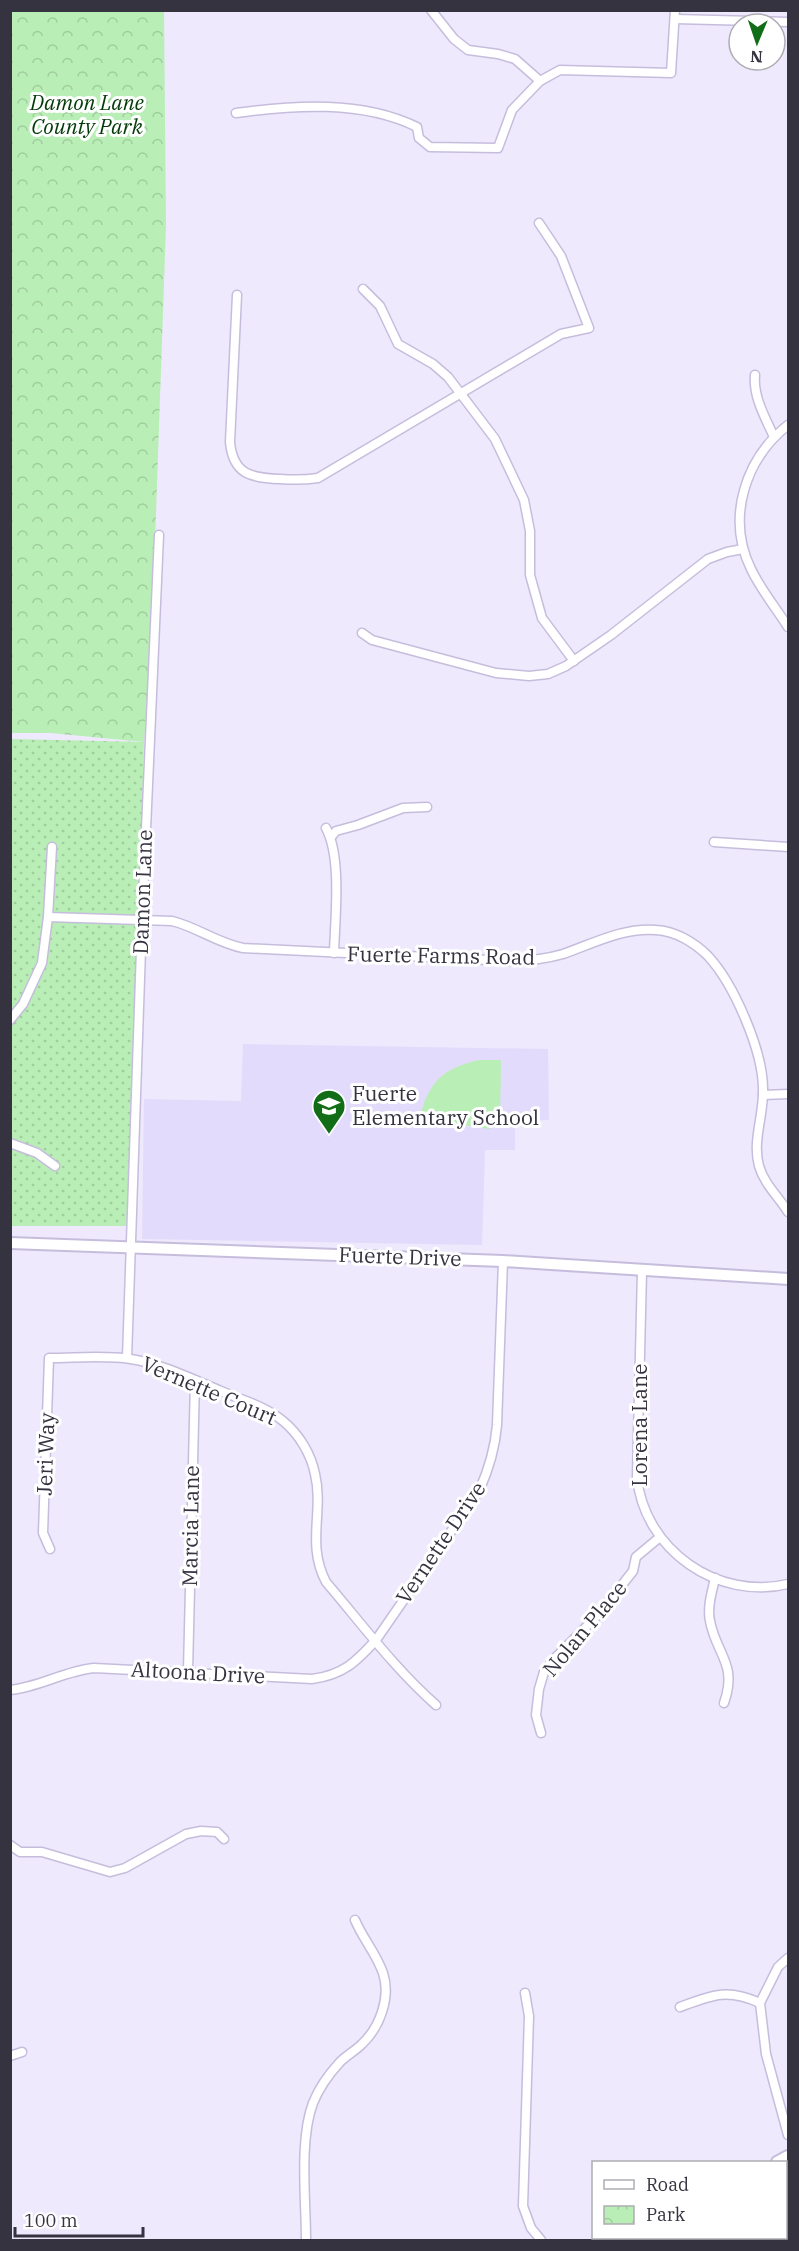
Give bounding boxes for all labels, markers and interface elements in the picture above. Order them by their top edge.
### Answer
north arrow [727,12,787,72]
text: N [750,47,763,67]
park label: Damon Lane County Park [29,88,145,140]
street label: Damon Lane [126,829,158,955]
street label: Fuerte Farms Road [347,939,536,971]
place label: Fuerte Elementary School [352,1079,539,1131]
school or university icon: Fuerte Elementary School [311,1088,347,1135]
street label: Fuerte Drive [338,1240,462,1272]
street label: Vernette Court [138,1349,281,1431]
street label: Lorena Lane [625,1363,653,1487]
street label: Jeri Way [30,1411,60,1496]
street label: Marcia Lane [175,1465,205,1587]
street label: Vernette Drive [389,1476,491,1609]
street label: Nolan Place [536,1575,633,1682]
street label: Altoona Drive [130,1654,266,1690]
legend [592,2161,787,2239]
text: Road [646,2173,689,2196]
scale bar [15,2200,142,2238]
text: Park [646,2203,686,2226]
text: 100 m [24,2209,78,2232]

